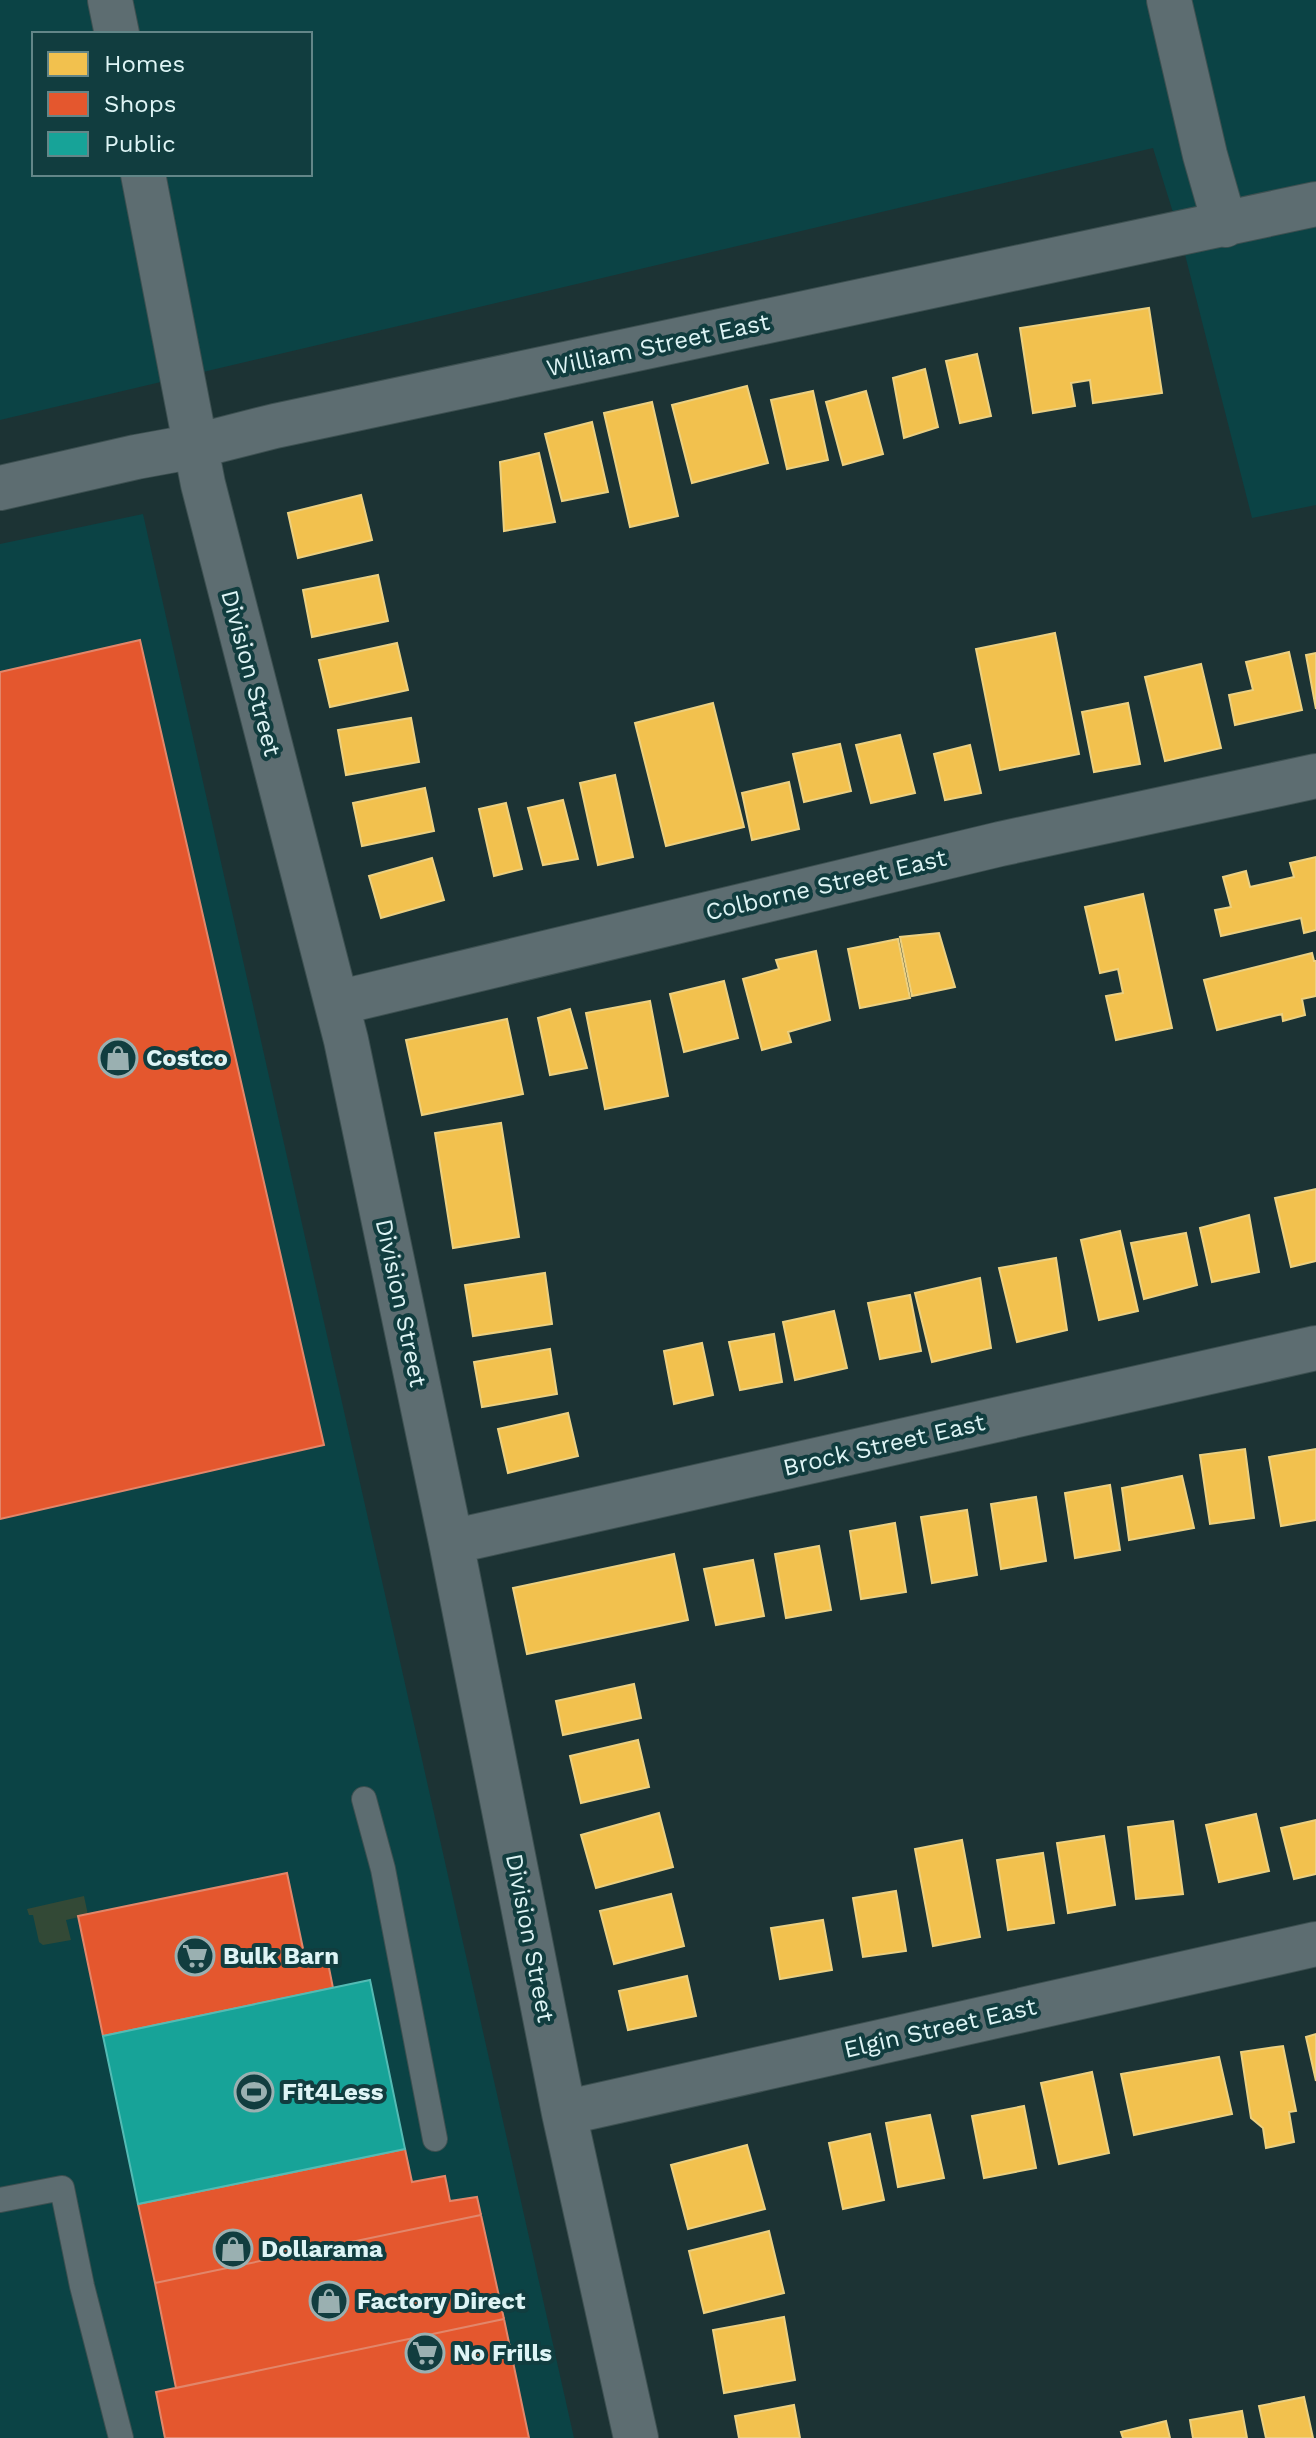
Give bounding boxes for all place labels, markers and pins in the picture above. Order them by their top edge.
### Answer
shop icon: Costco [97,1037,139,1079]
place label: Costco [146,1044,228,1072]
supermarket icon: Bulk Barn [174,1935,216,1977]
place label: Bulk Barn [223,1942,339,1970]
sports icon: Fit4Less [233,2071,275,2113]
place label: Fit4Less [282,2078,384,2106]
shop icon: Dollarama [212,2228,254,2270]
place label: Dollarama [261,2235,383,2263]
shop icon: Factory Direct [308,2280,350,2322]
place label: Factory Direct [357,2287,526,2315]
supermarket icon: No Frills [404,2332,446,2374]
place label: No Frills [453,2339,552,2367]

